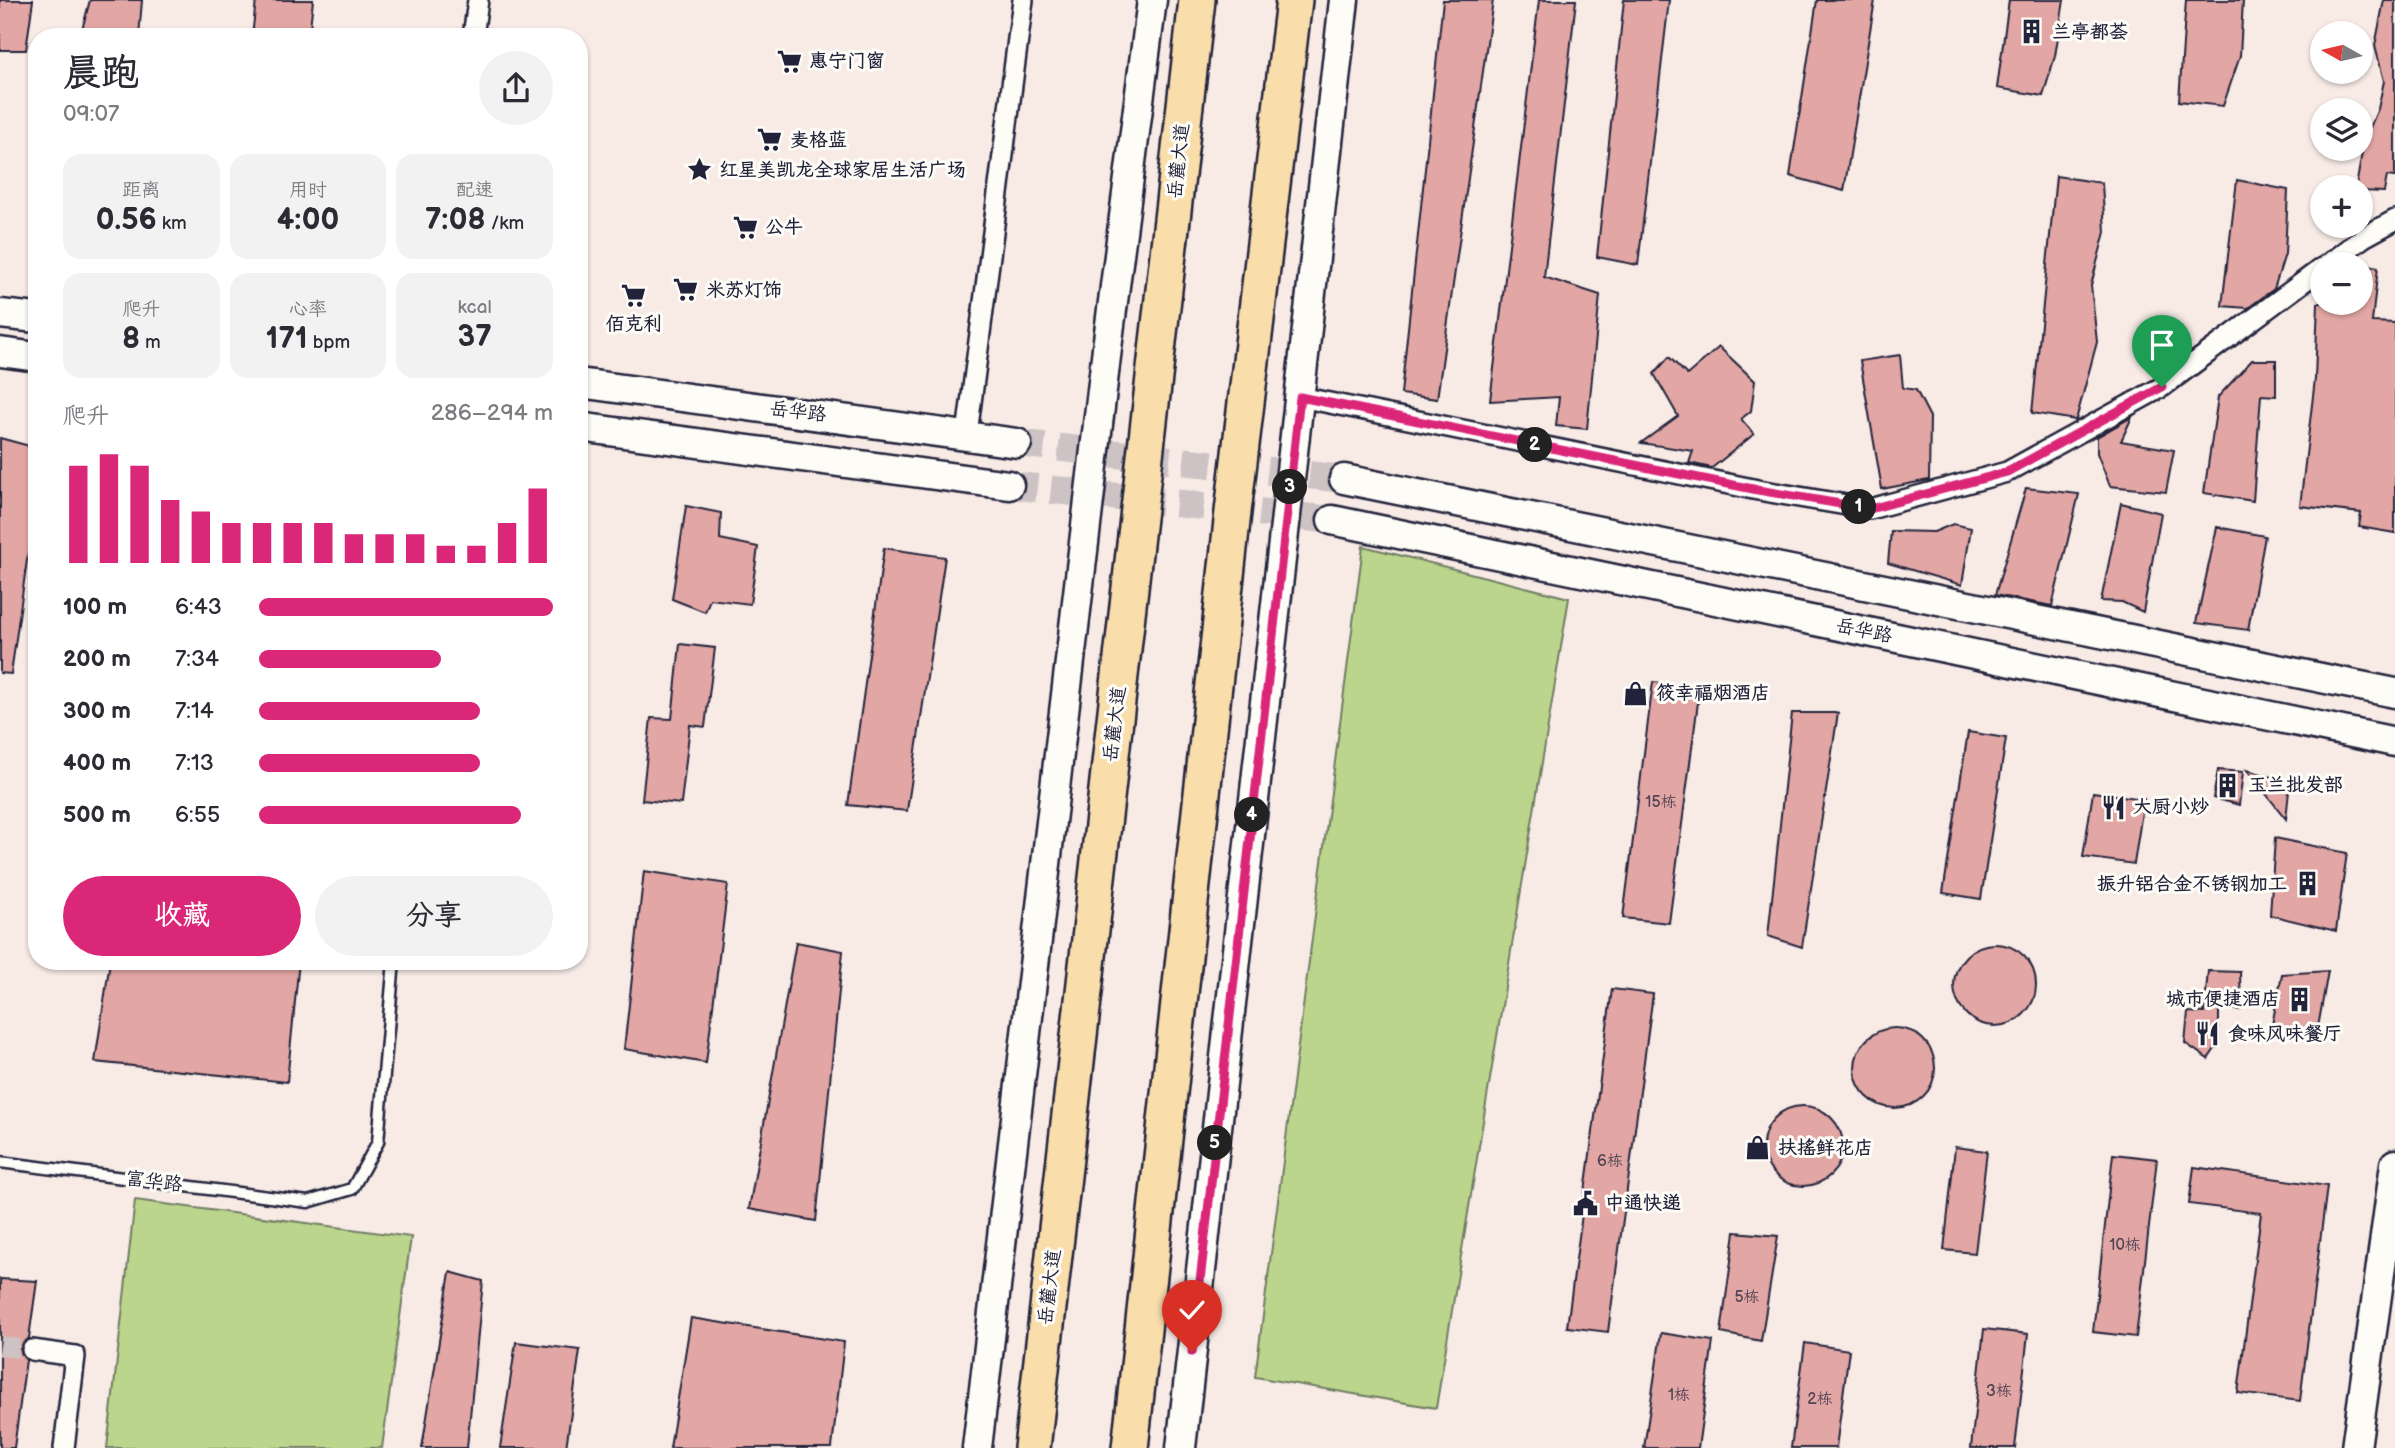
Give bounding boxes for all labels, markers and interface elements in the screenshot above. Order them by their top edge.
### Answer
building icon: 兰亭都荟 [2018,18,2046,46]
place label: 兰亭都荟 [2052,21,2128,44]
north arrow [2310,21,2373,84]
map controls [2310,21,2373,315]
supermarket icon: 惠宁门窗 [775,47,803,75]
place label: 惠宁门窗 [809,50,885,73]
text: 晨跑 [63,51,139,96]
button: share [479,51,553,125]
button: layers [2310,98,2373,161]
text: 09:07 [63,100,119,128]
street label: 岳麓大道 [1164,122,1194,200]
supermarket icon: 麦格蓝 [756,126,784,154]
place label: 麦格蓝 [790,129,847,152]
place icon: 红星美凯龙全球家居生活广场 [685,156,713,184]
place label: 红星美凯龙全球家居生活广场 [719,159,966,182]
button: + [2310,175,2373,238]
text: 距离 [122,179,160,202]
text: 用时 [289,179,327,202]
text: 配速 [456,179,494,202]
text: 0.56 [96,202,157,238]
text: 4:00 [277,202,339,238]
text: 7:08 [425,202,486,238]
text: km [157,212,187,235]
text: /km [486,212,524,235]
supermarket icon: 公牛 [731,213,759,241]
place label: 公牛 [765,216,803,239]
button: − [2310,252,2373,315]
supermarket icon: 米苏灯饰 [672,276,700,304]
place label: 米苏灯饰 [706,279,782,302]
supermarket icon: 佰克利 [620,282,648,310]
text: kcal [458,296,492,319]
text: 爬升 [122,298,160,321]
text: 心率 [289,298,327,321]
place label: 佰克利 [605,313,663,336]
pin [2132,315,2192,387]
text: 37 [458,319,492,355]
text: 8 [122,321,140,357]
text: 171 [266,321,308,357]
icon: arrive [2143,326,2181,364]
text: m [140,331,161,354]
text: bpm [308,331,350,354]
street label: 岳华路 [768,397,828,427]
text: 286–294 m [431,399,553,427]
text: 爬升 [63,402,109,430]
pin: 2 [1518,428,1552,462]
text: 2 [1529,433,1540,456]
pin: 3 [1272,470,1308,504]
text: 3 [1284,475,1295,498]
pin: 1 [1842,490,1876,524]
text: 1 [1855,495,1863,518]
text: 100 m [63,593,127,621]
text: 6:43 [175,593,222,621]
street label: 岳华路 [1834,614,1894,648]
text: 200 m [63,645,131,673]
text: 7:34 [175,645,219,673]
shop icon: 筱幸福烟酒店 [1622,679,1650,707]
place label: 筱幸福烟酒店 [1656,682,1770,705]
street label: 岳麓大道 [1099,685,1131,763]
text: 300 m [63,697,131,725]
text: 7:14 [175,697,214,725]
text: 400 m [63,749,131,777]
text: 7:13 [175,749,214,777]
building icon: 玉兰批发部 [2214,771,2242,799]
place label: 玉兰批发部 [2248,774,2343,797]
house number: 15栋 [1645,793,1677,812]
restaurant icon: 大厨小炒 [2099,793,2127,821]
place label: 大厨小炒 [2133,796,2209,819]
pin: 4 [1234,798,1270,832]
text: 500 m [63,801,131,829]
text: 6:55 [175,801,220,829]
text: 4 [1246,803,1257,826]
building icon: 振升铝合金不锈钢加工 [2293,870,2321,898]
place label: 振升铝合金不锈钢加工 [2097,873,2287,896]
button: 收藏 [63,876,301,956]
button: 分享 [315,876,553,956]
building icon: 城市便捷酒店 [2286,985,2314,1013]
place label: 城市便捷酒店 [2166,988,2280,1011]
restaurant icon: 食味风味餐厅 [2194,1020,2222,1048]
place label: 食味风味餐厅 [2228,1023,2342,1046]
pin: 5 [1198,1126,1232,1160]
text: 5 [1209,1131,1220,1154]
shop icon: 扶摇鲜花店 [1744,1134,1772,1162]
place label: 扶摇鲜花店 [1778,1137,1873,1160]
house number: 6栋 [1597,1152,1623,1171]
street label: 富华路 [124,1167,184,1197]
public building icon: 中通快递 [1571,1189,1599,1217]
place label: 中通快递 [1605,1192,1681,1215]
house number: 10栋 [2109,1236,2141,1255]
street label: 岳麓大道 [1034,1248,1066,1326]
pin [1162,1280,1222,1352]
house number: 5栋 [1734,1288,1760,1307]
icon: check [1173,1291,1211,1329]
house number: 3栋 [1986,1382,2012,1401]
house number: 1栋 [1668,1386,1690,1405]
house number: 2栋 [1807,1390,1833,1409]

